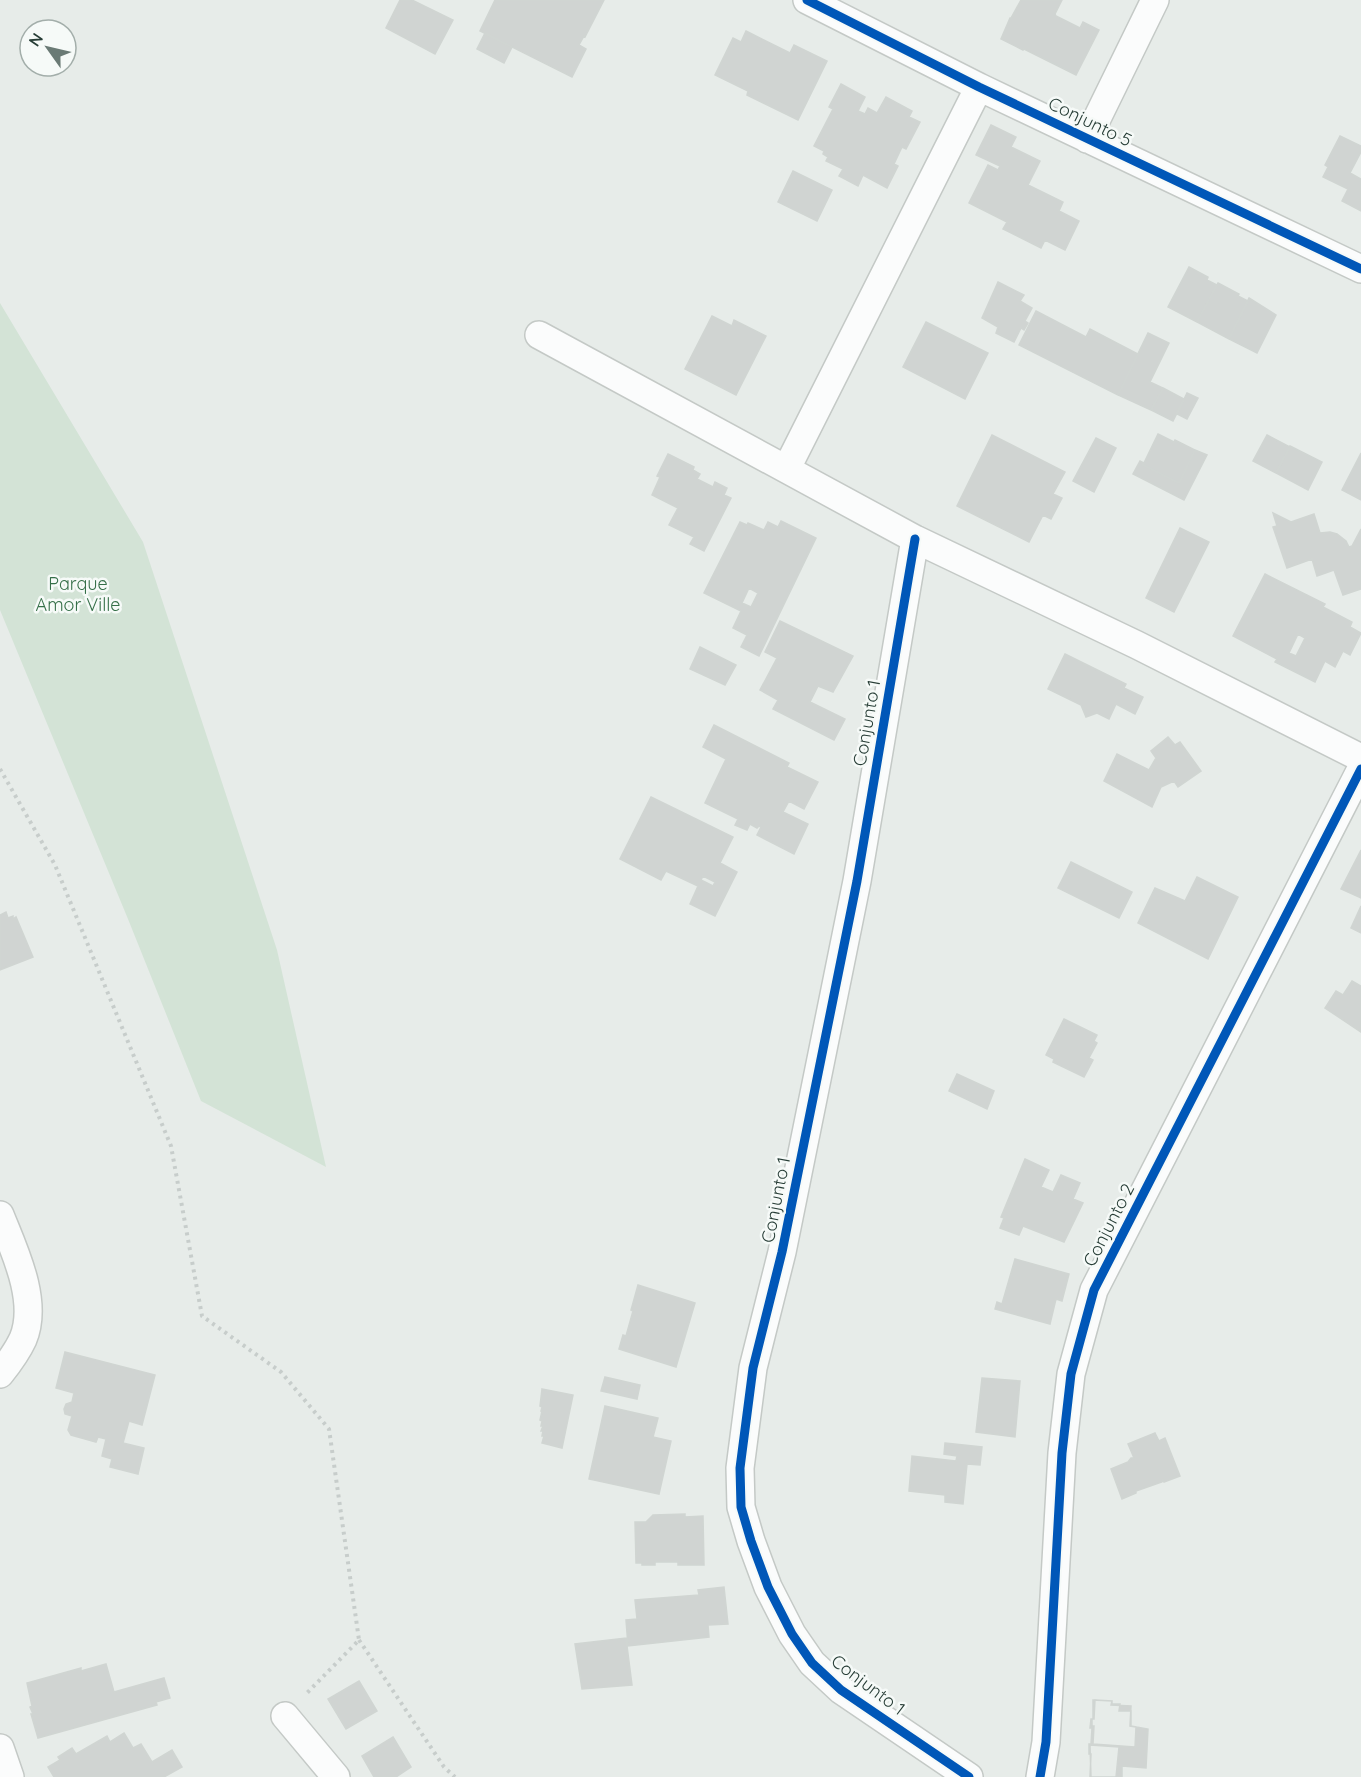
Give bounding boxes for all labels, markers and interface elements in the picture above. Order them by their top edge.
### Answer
north arrow [18,18,78,78]
text: N [24,29,47,50]
street label: Conjunto 5 [1045,91,1136,152]
park label: Parque Amor Ville [36,572,120,616]
street label: Conjunto 1 [848,678,885,768]
street label: Conjunto 1 [756,1155,795,1245]
street label: Conjunto 2 [1078,1179,1139,1270]
street label: Conjunto 1 [827,1649,910,1720]

